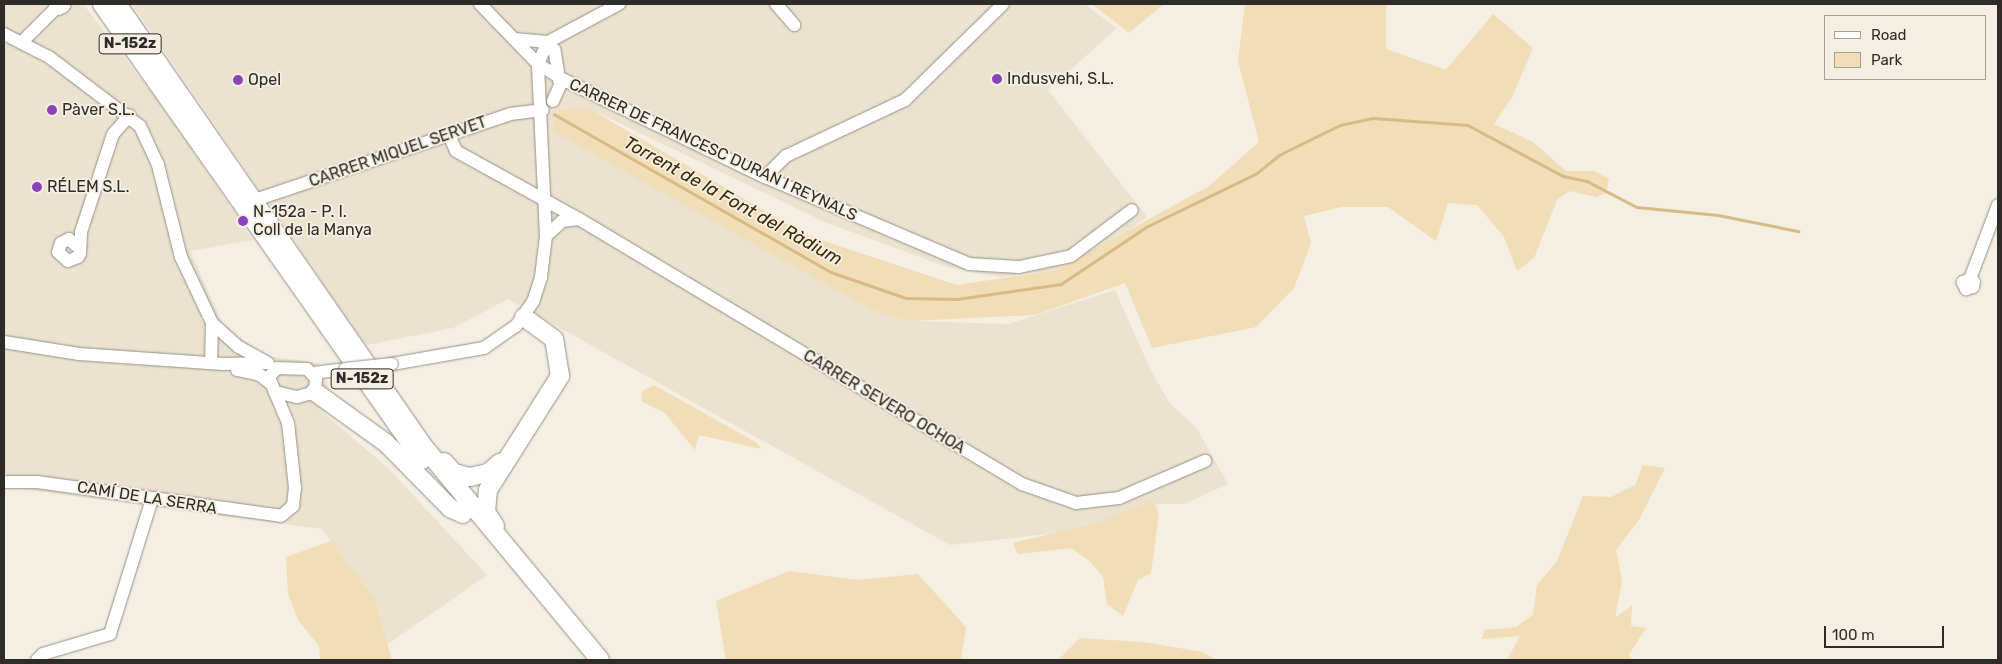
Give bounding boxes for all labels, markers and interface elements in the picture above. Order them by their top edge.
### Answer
legend [1824,15,1987,80]
text: Road [1871,26,1907,44]
road number: N-152z [98,32,162,56]
text: Park [1871,51,1902,69]
place label: Indusvehi, S.L. [1007,69,1114,89]
place label: Opel [248,70,281,90]
marker: Indusvehi, S.L. [991,73,1003,85]
marker: Opel [232,74,244,86]
street label: CARRER DE FRANCESC DURAN I REYNALS [566,75,860,225]
place label: Pàver S.L. [62,100,135,120]
marker: Pàver S.L. [46,104,58,116]
street label: CARRER MIQUEL SERVET [306,112,490,192]
water label: Torrent de la Font del Ràdium [620,132,846,270]
place label: RÉLEM S.L. [47,177,129,197]
marker: RÉLEM S.L. [31,181,43,193]
place label: N-152a - P. I. Coll de la Manya [253,202,372,240]
marker: N-152a - P. I. Coll de la Manya [237,215,249,227]
street label: CARRER SEVERO OCHOA [800,346,968,458]
road number: N-152z [330,366,394,392]
street label: CAMÍ DE LA SERRA [75,477,219,519]
scale bar [1827,616,1947,648]
text: 100 m [1832,626,1874,644]

